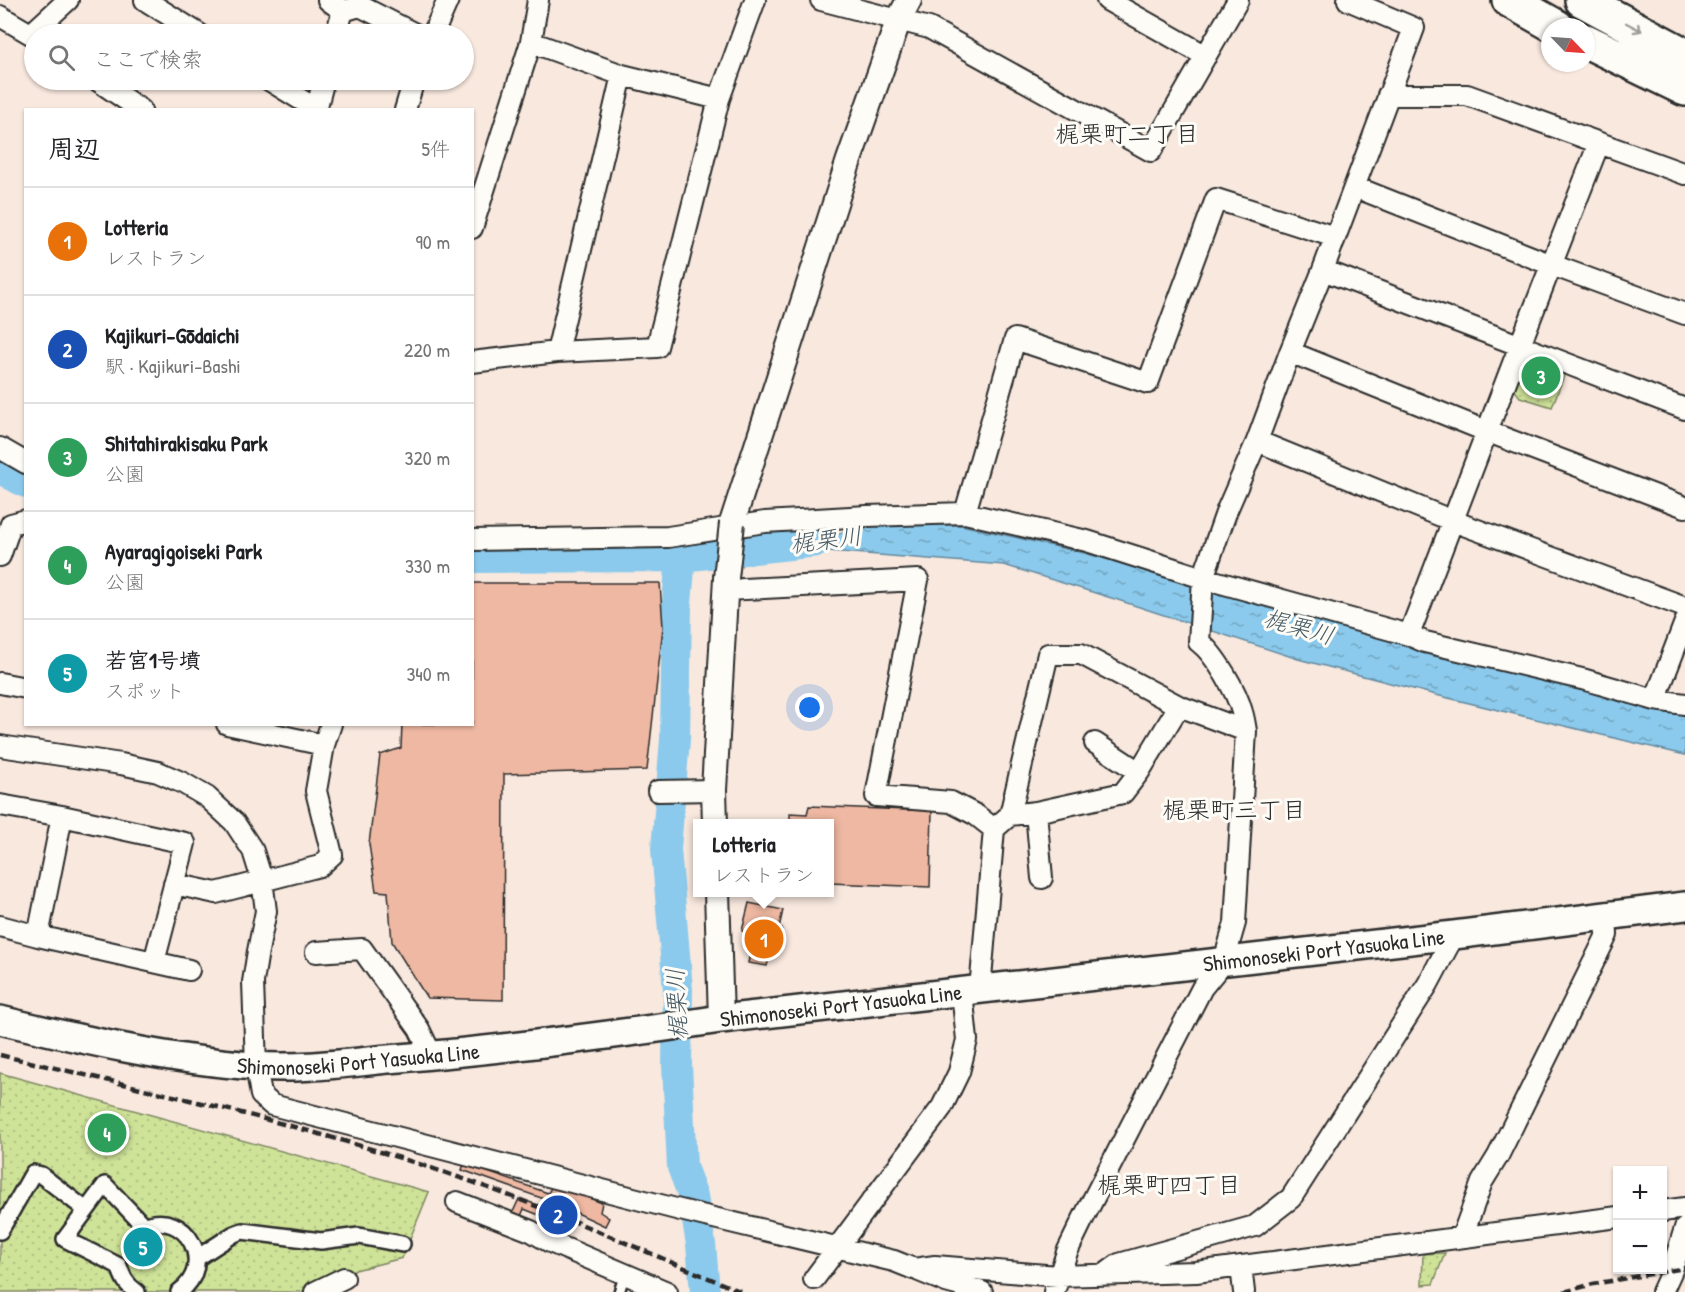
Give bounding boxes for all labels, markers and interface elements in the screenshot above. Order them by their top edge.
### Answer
north arrow [1541,18,1595,72]
one-way arrow [1624,22,1642,34]
search box [24,24,474,90]
icon: search [45,41,78,74]
text: ここで検索 [93,44,203,74]
district label: 梶栗町二丁目 [1055,117,1199,149]
text: 周辺 [48,131,100,166]
text: 5件 [422,135,450,162]
text: Lotteria [105,212,168,242]
text: 1 [64,228,71,255]
text: 90 m [416,228,450,255]
text: レストラン [105,244,207,271]
text: Kajikuri-Gōdaichi [105,320,240,350]
text: 2 [63,336,72,363]
text: 220 m [404,336,450,363]
text: 駅 · Kajikuri-Bashi [105,352,241,379]
pin: 3 [1522,354,1560,398]
text: Shitahirakisaku Park [105,428,268,458]
text: 3 [63,444,72,471]
text: 320 m [405,444,450,471]
text: 公園 [105,460,145,487]
water label: 梶栗川 [788,519,864,559]
text: Ayaragigoiseki Park [105,536,262,566]
text: 4 [64,552,71,579]
text: 330 m [405,552,450,579]
text: 公園 [105,568,145,595]
water label: 梶栗川 [1260,601,1338,651]
text: 若宮1号墳 [105,645,201,675]
text: 5 [63,660,72,687]
text: 340 m [406,660,450,687]
text: スポット [105,677,185,704]
your location [795,693,824,722]
district label: 梶栗町三丁目 [1162,793,1306,825]
popup [693,819,834,897]
text: Lotteria [713,829,776,859]
text: レストラン [713,861,814,888]
pin: 1 [744,916,783,962]
street label: Shimonoseki Port Yasuoka Line [1201,921,1447,979]
water label: 梶栗川 [658,967,694,1041]
street label: Shimonoseki Port Yasuoka Line [718,976,964,1034]
street label: Shimonoseki Port Yasuoka Line [236,1036,481,1082]
pin: 4 [88,1110,126,1156]
map controls [1613,1166,1667,1274]
button: + [1613,1166,1667,1220]
district label: 梶栗町四丁目 [1097,1168,1241,1200]
pin: 2 [538,1192,578,1238]
button: − [1613,1220,1667,1274]
pin: 5 [124,1224,162,1270]

